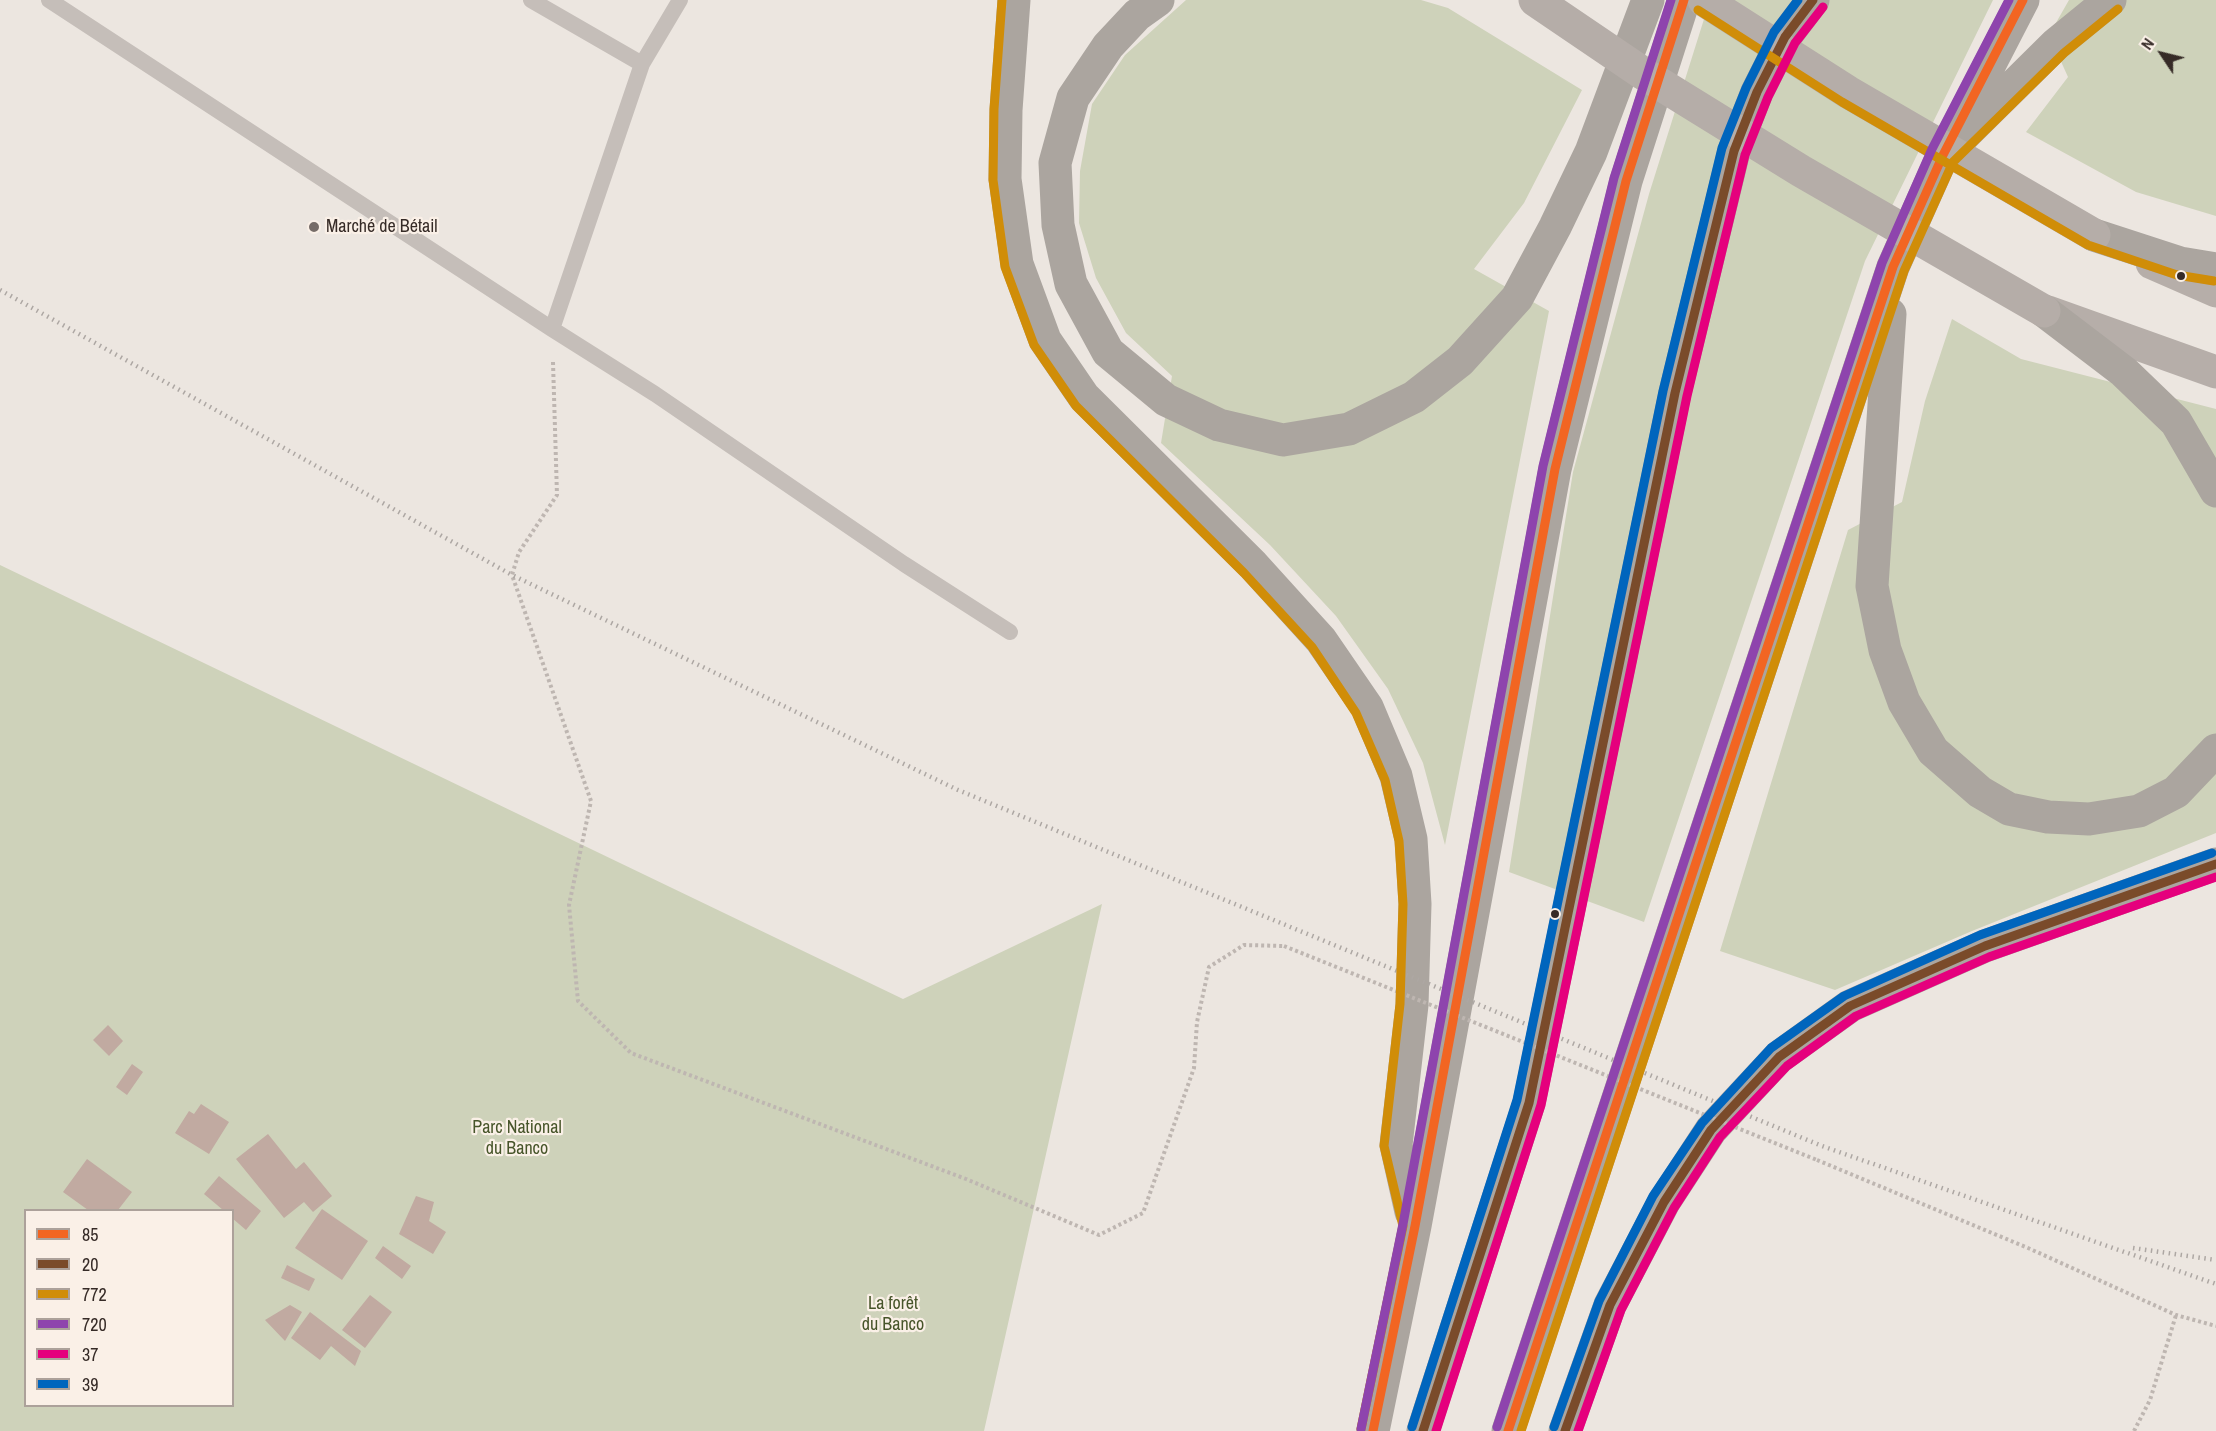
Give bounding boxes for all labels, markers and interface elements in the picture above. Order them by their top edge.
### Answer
north arrow [2132,24,2192,84]
text: N [2136,33,2159,54]
place label: Marché de Bétail [326,216,438,238]
marker: Marché de Bétail [307,220,321,234]
unlabelled marker [2175,270,2187,282]
unlabelled marker [1549,908,1561,920]
park label: Parc National du Banco [472,1117,562,1160]
legend [24,1209,234,1407]
text: 85 [82,1222,98,1247]
text: 20 [82,1252,98,1277]
text: 772 [82,1282,107,1307]
park label: La forêt du Banco [862,1293,924,1336]
text: 720 [82,1312,107,1337]
text: 37 [82,1342,98,1367]
text: 39 [82,1372,98,1397]

